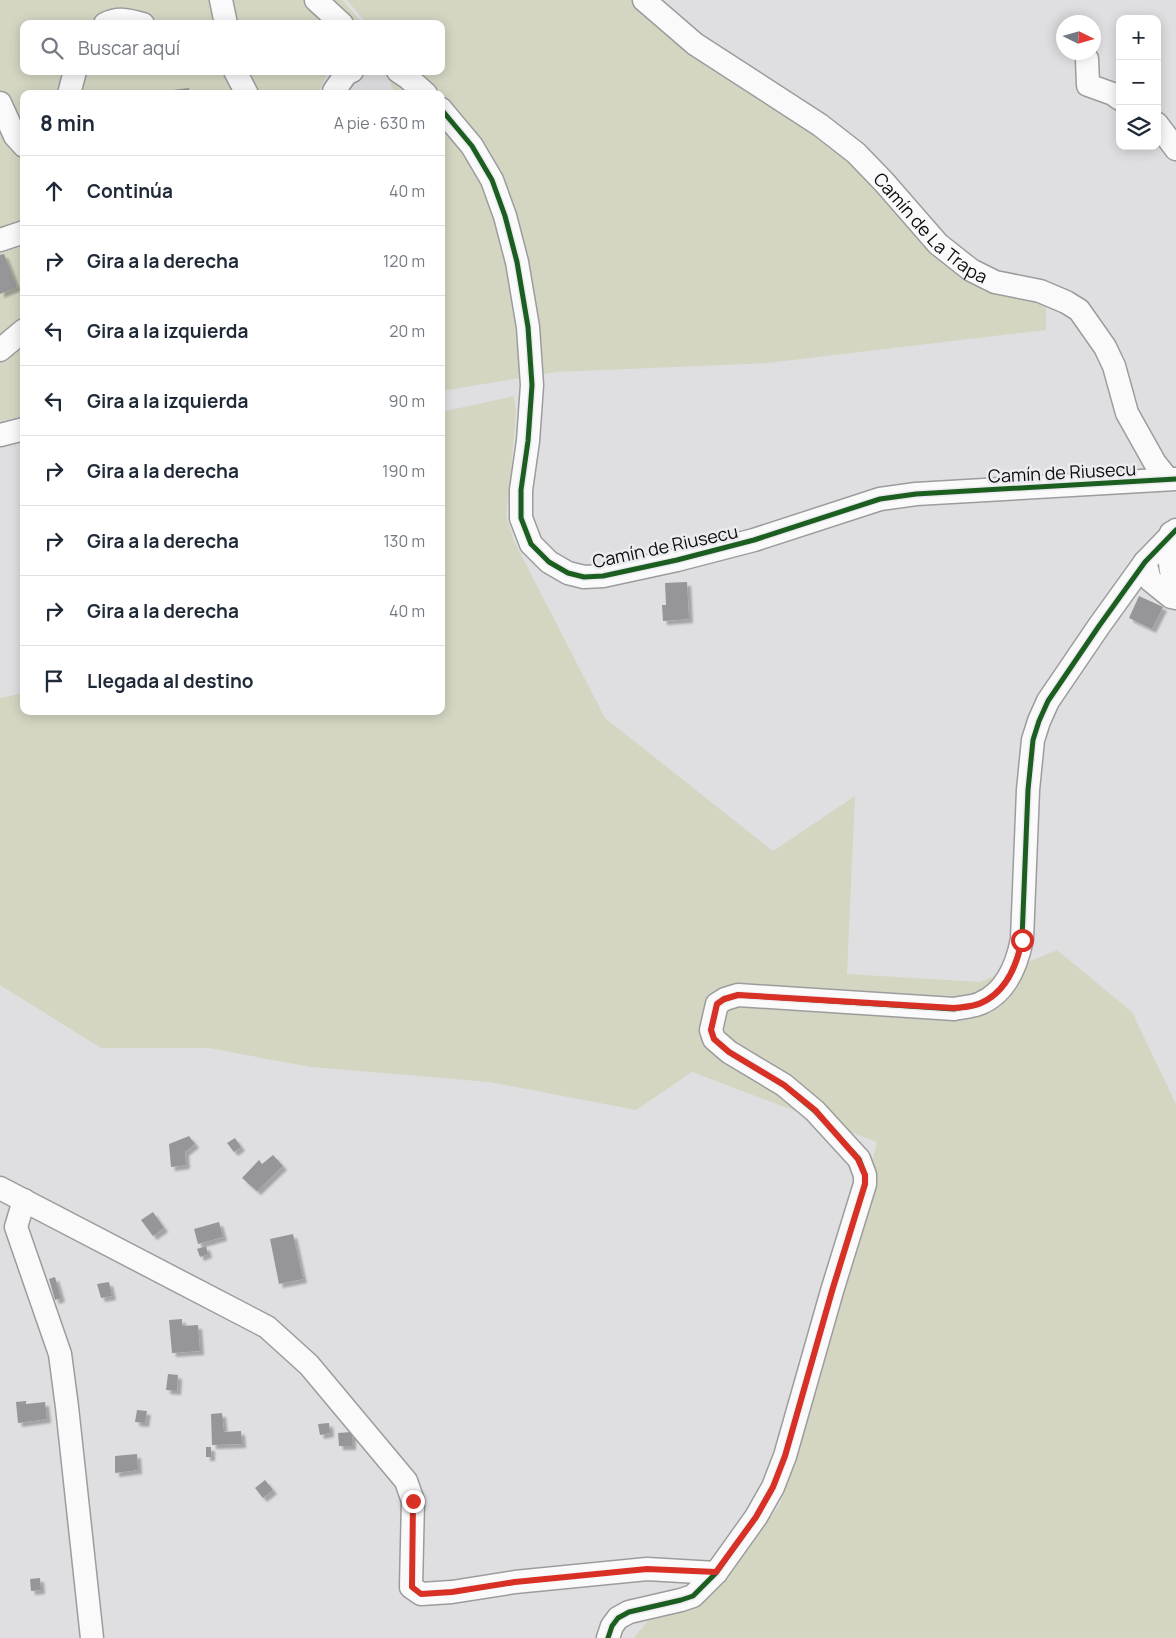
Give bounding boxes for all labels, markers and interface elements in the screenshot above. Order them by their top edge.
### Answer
north arrow [1056,15,1101,60]
map controls [1116,15,1161,150]
button: + [1116,15,1161,60]
search box [20,20,445,75]
icon: search [38,34,66,62]
text: Buscar aquí [78,35,180,61]
button: − [1116,60,1161,105]
button: layers [1116,105,1161,150]
text: 8 min [40,109,95,137]
text: A pie · 630 m [334,112,425,134]
street label: Camín de La Trapa [869,167,992,288]
icon: ahead [40,177,68,205]
text: Continúa [87,178,173,204]
text: 40 m [389,180,425,202]
icon: right [40,247,68,275]
text: Gira a la derecha [87,248,239,274]
text: 120 m [383,250,425,272]
icon: left [40,317,68,345]
text: Gira a la izquierda [87,318,248,344]
text: 20 m [389,320,425,342]
icon: left [40,387,68,415]
text: Gira a la izquierda [87,388,248,414]
text: 90 m [389,390,425,412]
street label: Camín de Riusecu [987,456,1137,488]
icon: right [40,457,68,485]
text: Gira a la derecha [87,458,239,484]
text: 190 m [382,460,425,482]
street label: Camín de Riusecu [590,519,740,573]
icon: right [40,527,68,555]
text: Gira a la derecha [87,528,239,554]
text: 130 m [383,530,425,552]
icon: right [40,597,68,625]
text: Gira a la derecha [87,598,239,624]
text: 40 m [389,600,425,622]
icon: arrive [40,667,68,695]
text: Llegada al destino [87,668,254,694]
route start [1011,929,1034,952]
route end [402,1490,425,1513]

